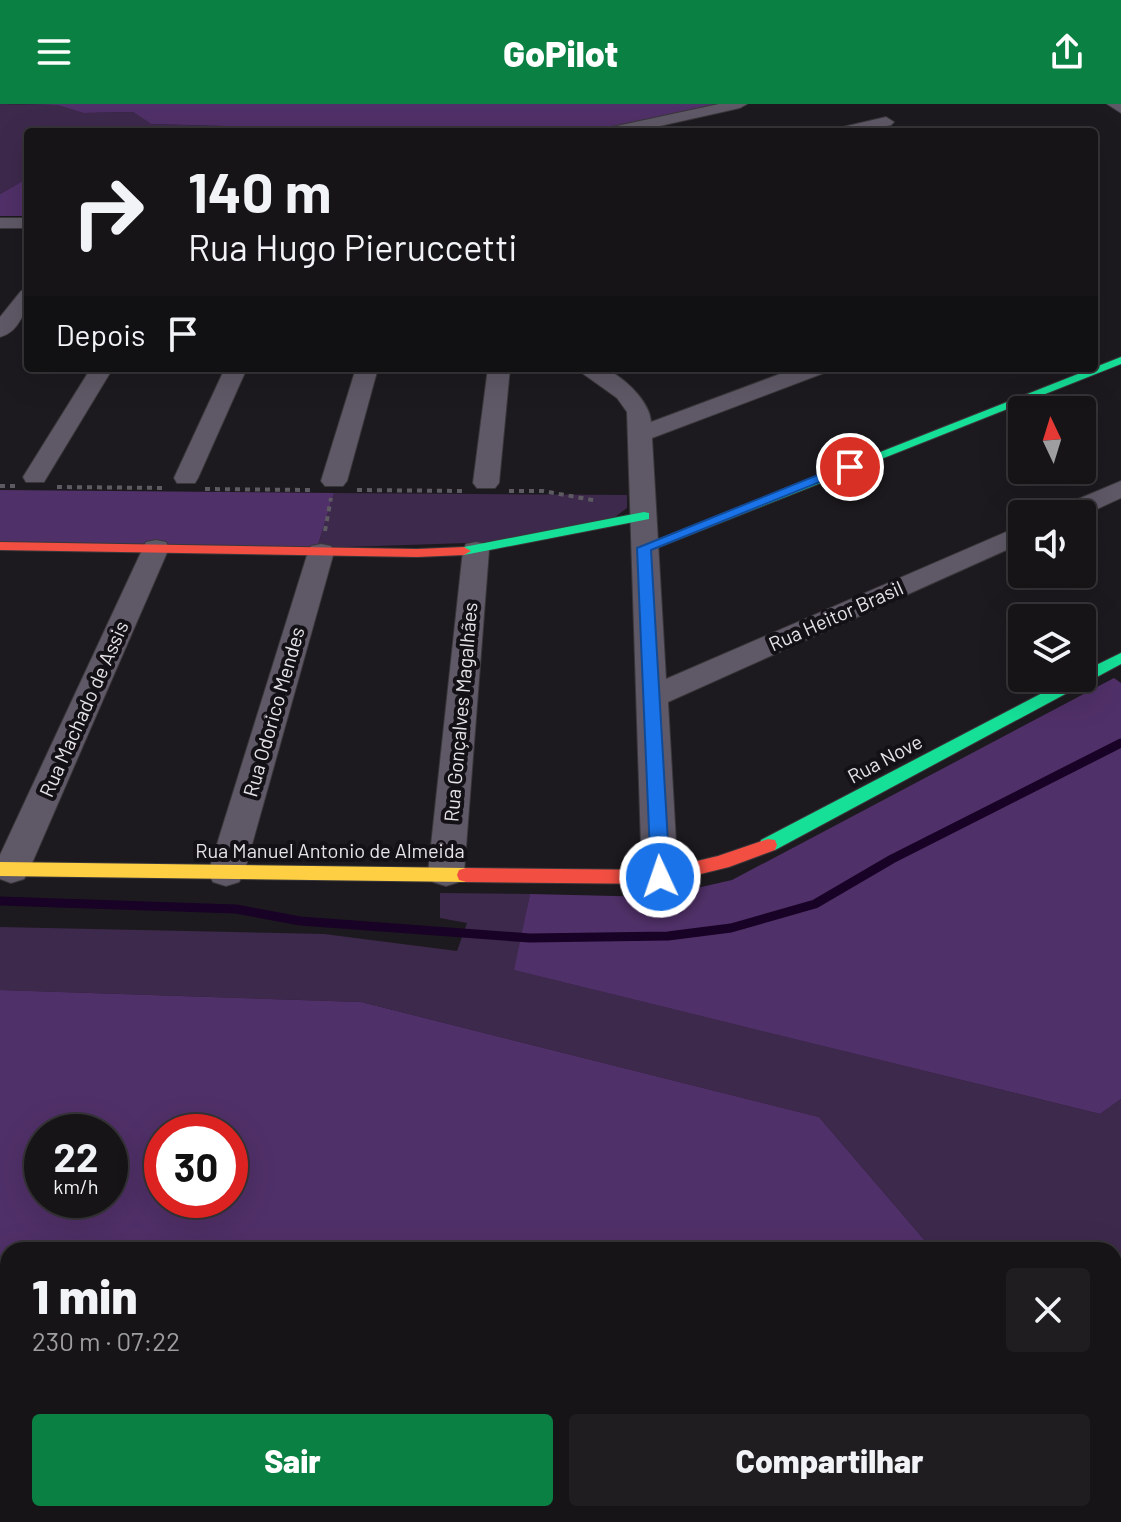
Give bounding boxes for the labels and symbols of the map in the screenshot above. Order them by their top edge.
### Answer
north arrow [1008,396,1096,484]
pin [816,433,884,501]
street label: Rua Heitor Brasil [765,575,906,655]
street label: Rua Gonçalves Magalhães [438,601,482,823]
street label: Rua Machado de Assis [33,617,133,800]
street label: Rua Odorico Mendes [237,624,309,799]
street label: Rua Nove [843,729,926,788]
position arrow [618,835,702,919]
street label: Rua Manuel Antonio de Almeida [195,838,465,862]
speed limit sign: 30 [144,1114,248,1218]

